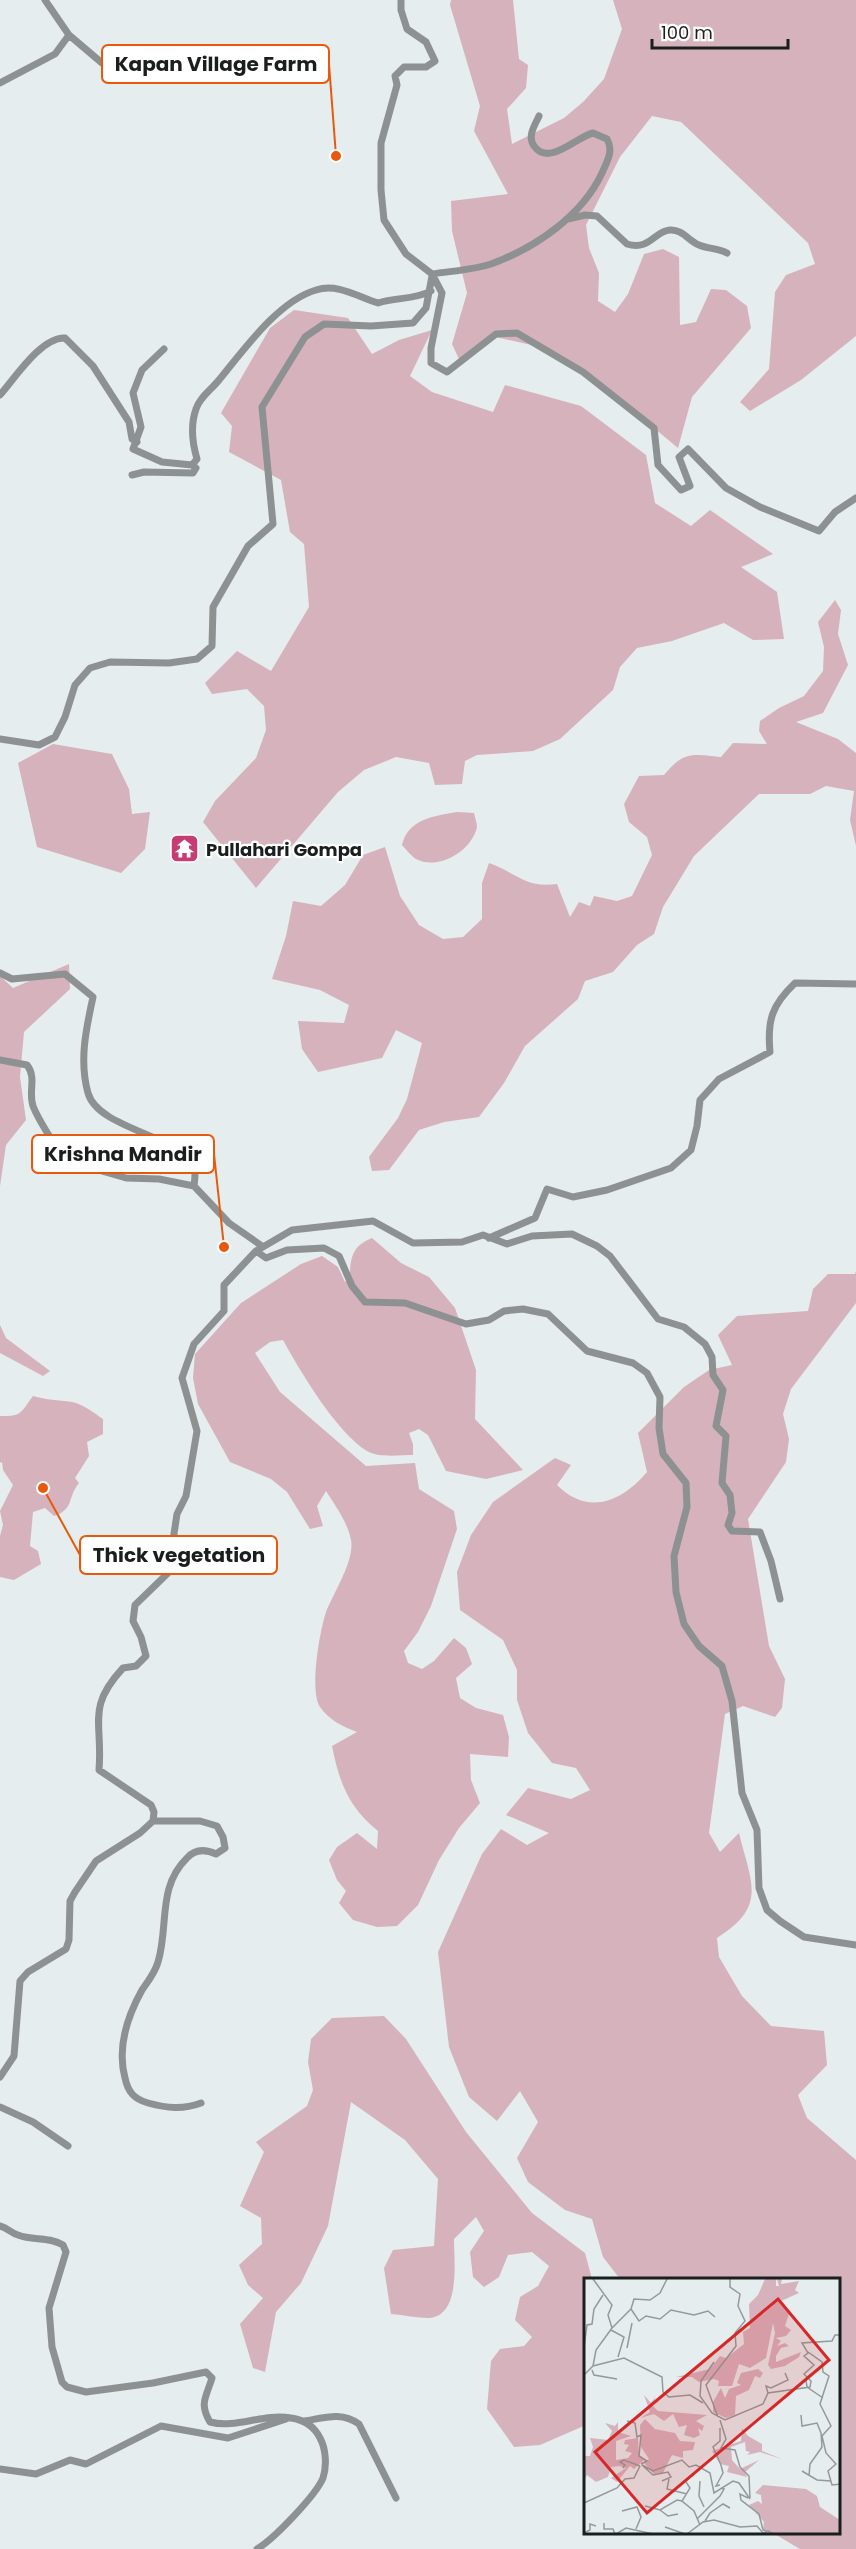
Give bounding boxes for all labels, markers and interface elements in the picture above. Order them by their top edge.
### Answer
scale bar [652,12,788,50]
text: 100 m [661,20,713,45]
callout: Kapan Village Farm [102,45,329,83]
text: Kapan Village Farm [115,50,317,78]
temple icon: Pullahari Gompa [169,833,201,865]
place label: Pullahari Gompa [206,837,362,862]
callout: Krishna Mandir [32,1135,214,1173]
text: Krishna Mandir [44,1140,202,1168]
callout: Thick vegetation [80,1536,277,1574]
text: Thick vegetation [93,1541,265,1569]
inset map [584,2278,841,2534]

